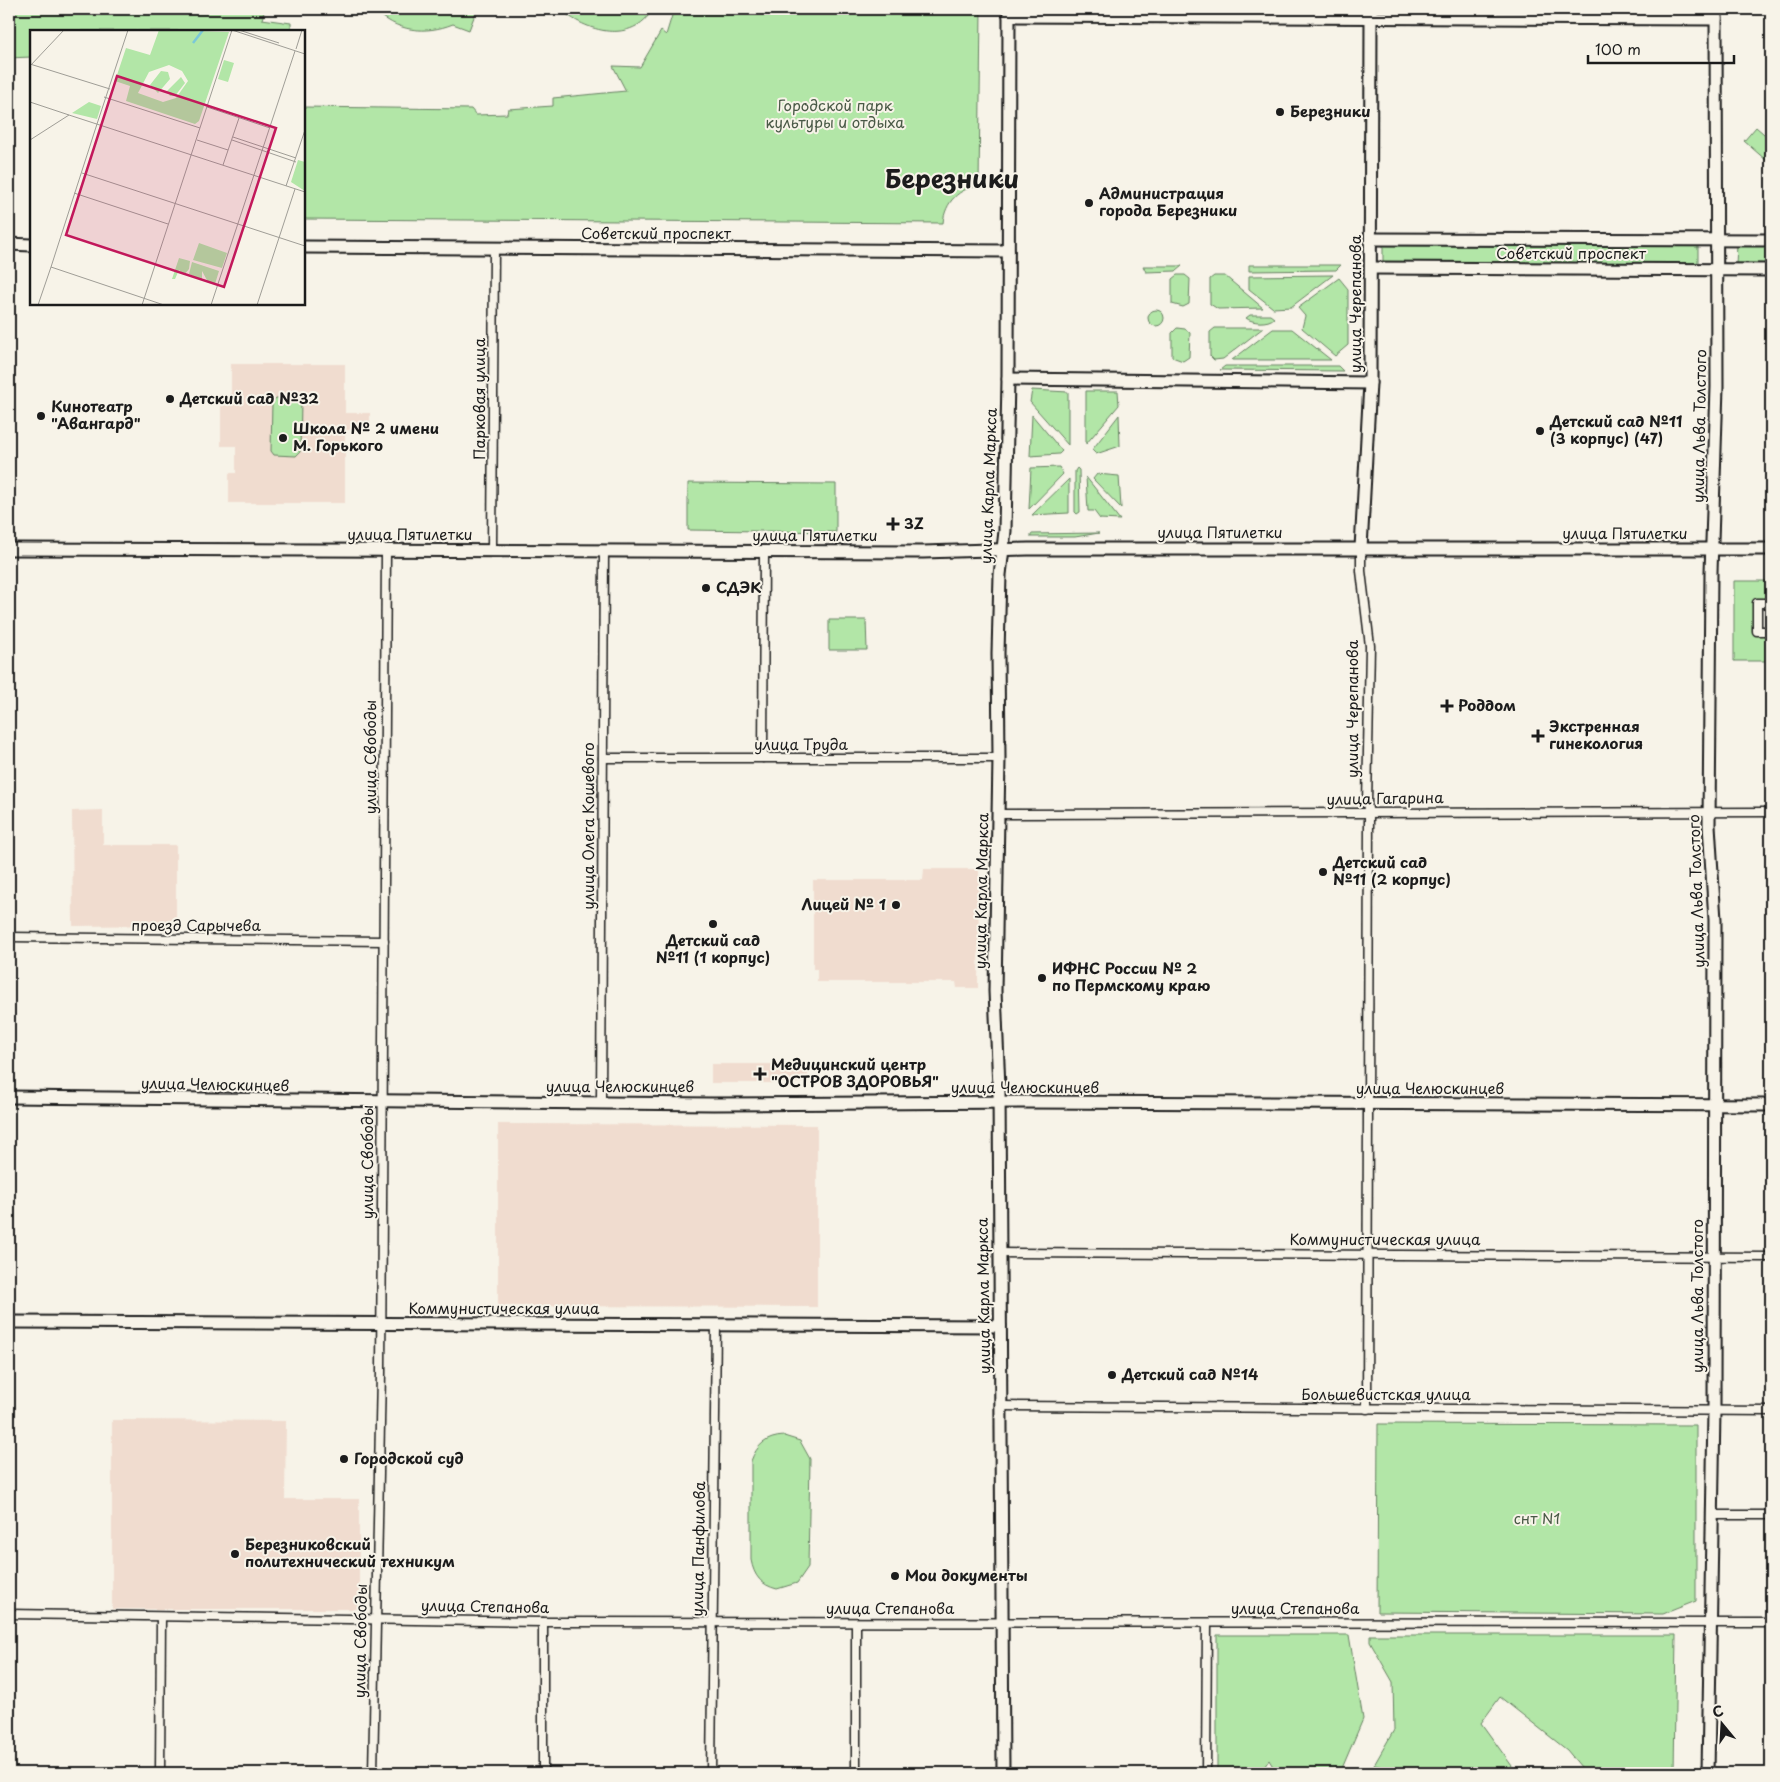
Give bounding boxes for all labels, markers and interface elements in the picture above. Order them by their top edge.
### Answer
inset map [30,30,305,305]
scale bar [1588,32,1734,64]
text: 100 m [1595,37,1641,60]
park label: Городской парк культуры и отдыха [766,93,905,133]
place label: Березники [1290,99,1371,122]
marker: Березники [1274,106,1286,118]
district label: Березники [885,159,1019,197]
place label: Администрация города Березники [1099,181,1237,221]
marker: Администрация города Березники [1083,197,1095,209]
street label: Советский проспект [581,221,732,244]
street label: улица Черепанова [1343,234,1366,373]
street label: Советский проспект [1496,241,1647,264]
street label: Парковая улица [467,337,490,460]
street label: улица Льва Толстого [1686,349,1711,503]
place label: Детский сад №32 [179,386,319,409]
marker: Детский сад №32 [164,393,176,405]
place label: Кинотеатр "Авангард" [51,394,141,434]
street label: улица Карла Маркса [973,407,1002,564]
place label: Детский сад №11 (3 корпус) (47) [1549,409,1682,449]
marker: Кинотеатр "Авангард" [35,410,47,422]
place label: Школа № 2 имени М. Горького [293,416,439,456]
marker: Детский сад №11 (3 корпус) (47) [1534,425,1546,437]
marker: Школа № 2 имени М. Горького [277,432,289,444]
place label: 3Z [904,511,924,534]
marker: 3Z [886,517,900,531]
street label: улица Пятилетки [1157,520,1283,543]
street label: улица Пятилетки [1562,521,1688,544]
street label: улица Пятилетки [347,522,473,545]
street label: улица Пятилетки [752,523,878,546]
place label: СДЭК [716,575,761,598]
marker: СДЭК [700,582,712,594]
street label: улица Черепанова [1340,639,1363,778]
place label: Роддом [1458,693,1516,716]
marker: Роддом [1440,699,1454,713]
street label: улица Свободы [358,700,381,814]
place label: Экстренная гинекология [1549,714,1643,754]
marker: Экстренная гинекология [1531,729,1545,743]
street label: улица Труда [754,732,849,755]
street label: улица Олега Кошевого [576,742,599,910]
street label: улица Гагарина [1326,785,1444,810]
street label: улица Карла Маркса [968,812,993,969]
street label: улица Льва Толстого [1681,814,1710,968]
place label: Детский сад №11 (2 корпус) [1332,850,1451,890]
marker: Детский сад №11 (2 корпус) [1317,866,1329,878]
place label: Лицей № 1 [801,892,886,915]
marker: Лицей № 1 [890,899,902,911]
street label: проезд Сарычева [131,913,261,936]
marker: Детский сад №11 (1 корпус) [707,918,719,930]
place label: Детский сад №11 (1 корпус) [656,928,770,968]
place label: ИФНС России № 2 по Пермскому краю [1052,956,1210,996]
marker: ИФНС России № 2 по Пермскому краю [1036,972,1048,984]
place label: Медицинский центр "ОСТРОВ ЗДОРОВЬЯ" [771,1052,939,1092]
marker: Медицинский центр "ОСТРОВ ЗДОРОВЬЯ" [753,1067,767,1081]
street label: улица Челюскинцев [141,1071,290,1096]
street label: улица Челюскинцев [546,1074,695,1097]
street label: улица Челюскинцев [951,1075,1100,1098]
street label: улица Челюскинцев [1356,1076,1505,1099]
street label: улица Свободы [355,1105,378,1219]
street label: улица Карла Маркса [970,1217,995,1374]
street label: улица Льва Толстого [1685,1219,1708,1373]
street label: Коммунистическая улица [1290,1227,1481,1250]
street label: Коммунистическая улица [409,1296,600,1319]
place label: Детский сад №14 [1121,1362,1258,1385]
marker: Детский сад №14 [1106,1369,1118,1381]
street label: Большевистская улица [1301,1382,1471,1405]
place label: Городской суд [354,1446,464,1469]
marker: Городской суд [338,1453,350,1465]
street label: улица Панфилова [685,1480,710,1617]
park label: снт N1 [1514,1506,1560,1529]
place label: Березниковский политехнический техникум [245,1532,455,1572]
marker: Березниковский политехнический техникум [229,1548,241,1560]
place label: Мои документы [905,1563,1028,1586]
marker: Мои документы [889,1570,901,1582]
street label: улица Свободы [347,1584,372,1698]
street label: улица Степанова [421,1593,550,1618]
street label: улица Степанова [826,1596,955,1619]
street label: улица Степанова [1231,1596,1360,1619]
north arrow [1698,1700,1748,1750]
text: С [1710,1700,1726,1723]

